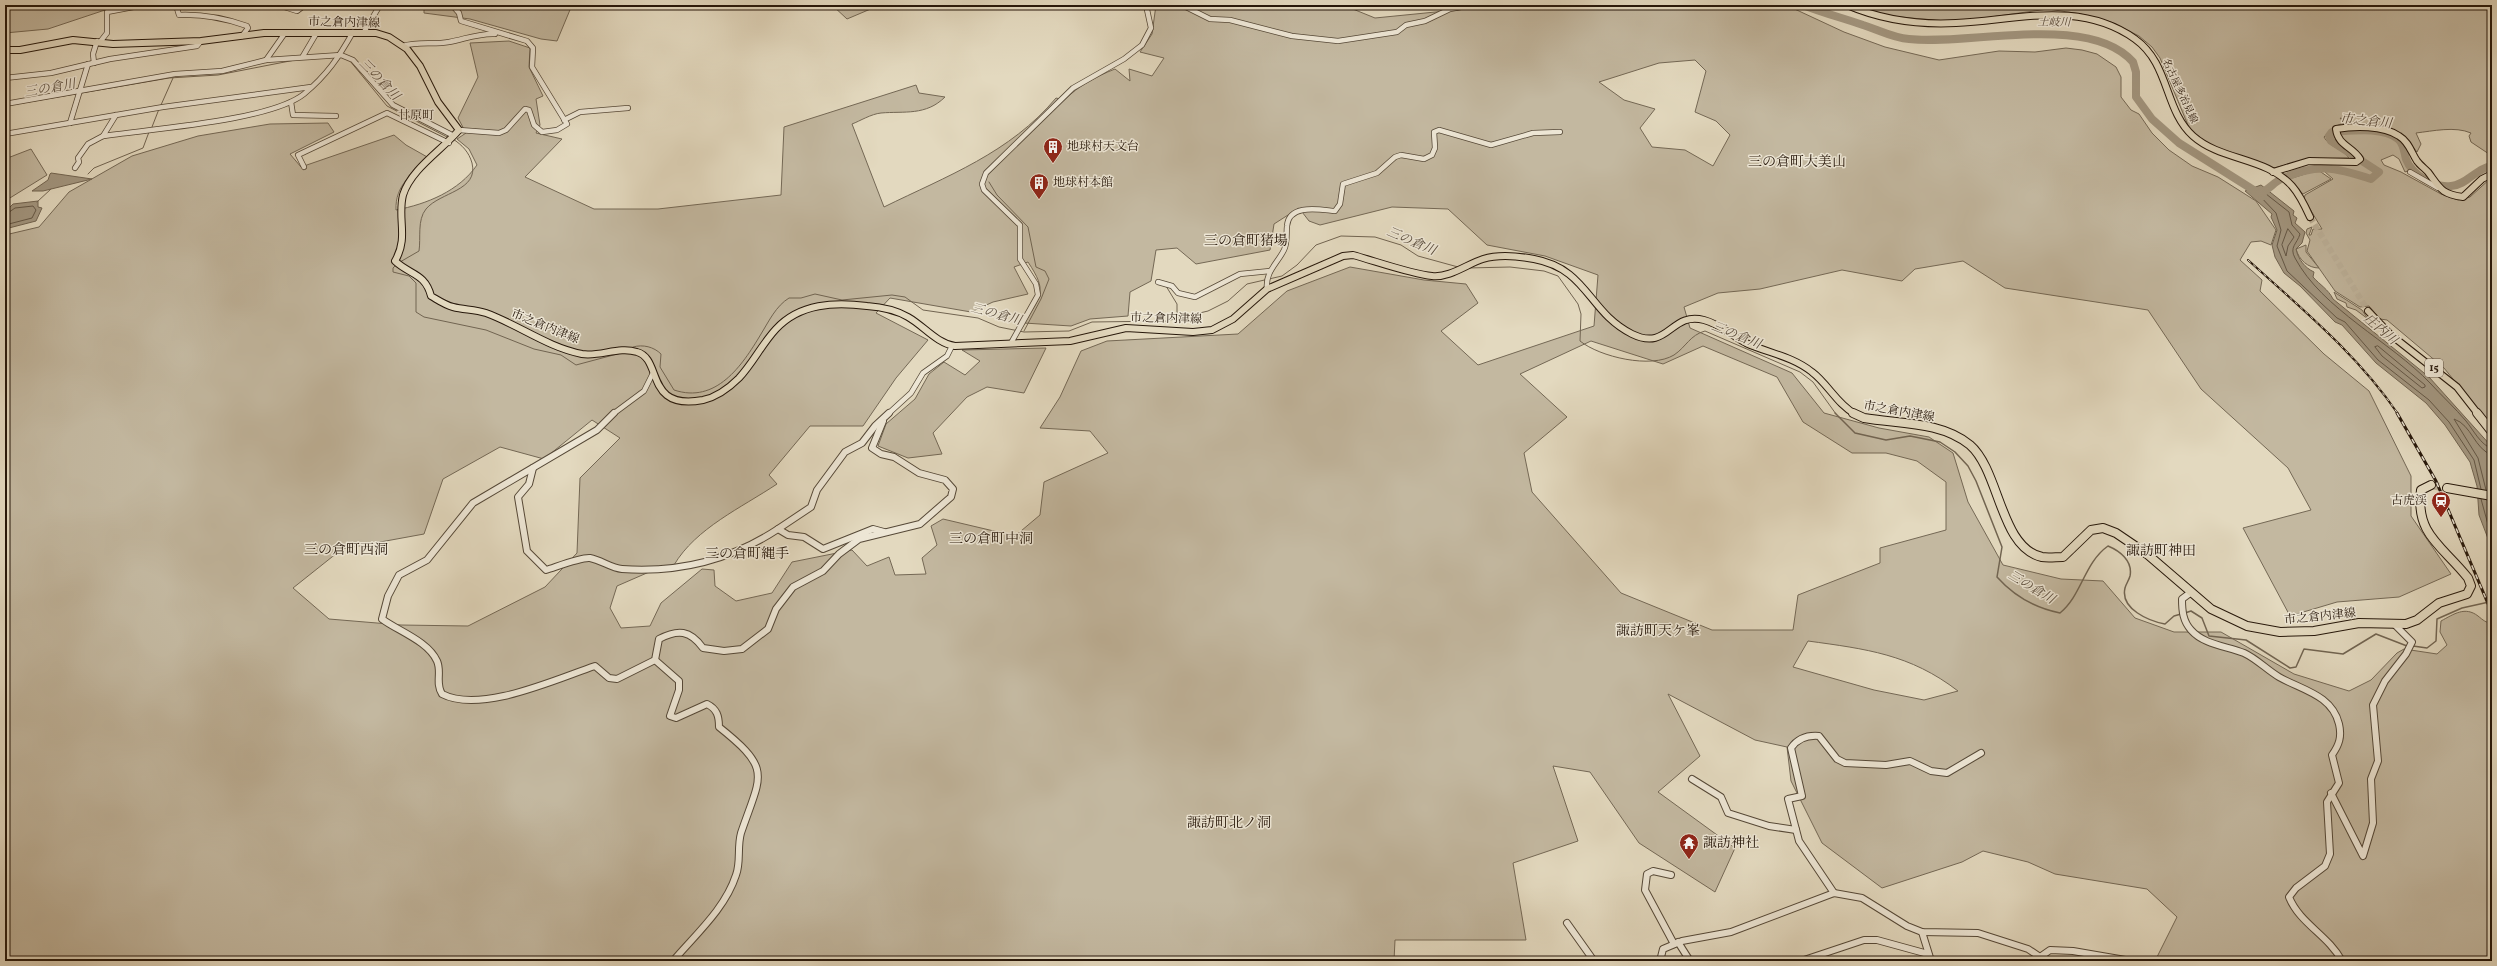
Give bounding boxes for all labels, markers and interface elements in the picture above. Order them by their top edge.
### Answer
street label: 市之倉内津線 [308,14,380,32]
water label: 土岐川 [2037,15,2072,31]
water label: 三の倉川 [354,55,405,106]
street label: 名古屋多治見線 [2159,56,2201,126]
water label: 三の倉川 [23,75,79,102]
district label: 廿原町 [398,108,434,124]
water label: 市之倉川 [2339,110,2395,134]
building icon: 地球村天文台 [1042,136,1064,164]
place label: 地球村天文台 [1067,139,1139,155]
district label: 三の倉町大美山 [1748,153,1846,172]
building icon: 地球村本館 [1028,172,1050,200]
place label: 地球村本館 [1053,175,1113,191]
water label: 三の倉川 [1384,224,1440,261]
district label: 三の倉町猪場 [1204,232,1288,251]
water label: 三の倉川 [969,300,1025,331]
street label: 市之倉内津線 [509,306,581,348]
street label: 市之倉内津線 [1130,310,1202,328]
water label: 庄内川 [2359,310,2402,351]
water label: 三の倉川 [1709,318,1765,355]
road number: 15 [2425,359,2443,377]
street label: 市之倉内津線 [1862,398,1936,426]
station icon: 古虎渓 [2430,490,2452,518]
place label: 古虎渓 [2391,493,2427,509]
district label: 三の倉町中洞 [949,530,1033,549]
district label: 三の倉町西洞 [304,541,388,560]
district label: 諏訪町神田 [2126,542,2196,561]
district label: 三の倉町縄手 [705,545,789,564]
water label: 三の倉川 [2004,567,2060,610]
street label: 市之倉内津線 [2283,605,2357,629]
district label: 諏訪町天ケ峯 [1616,622,1700,641]
district label: 諏訪町北ノ洞 [1187,814,1271,833]
temple icon: 諏訪神社 [1678,832,1700,860]
place label: 諏訪神社 [1703,834,1759,853]

